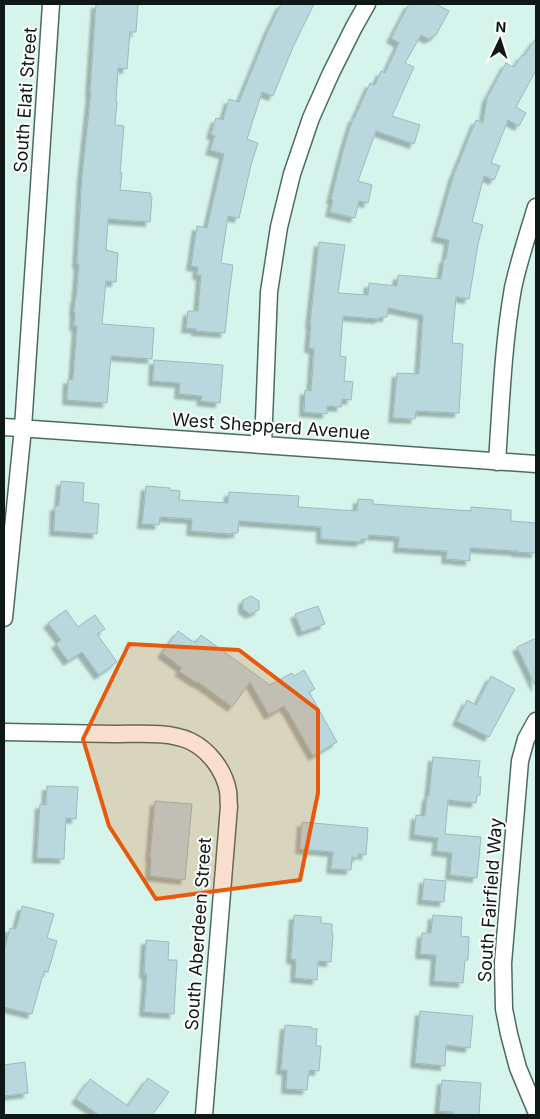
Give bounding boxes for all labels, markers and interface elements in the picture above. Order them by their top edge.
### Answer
north arrow [475,15,525,65]
text: N [495,18,507,35]
street label: South Elati Street [9,26,41,174]
street label: West Shepperd Avenue [171,409,371,443]
street label: South Fairfield Way [474,817,506,983]
street label: South Aberdeen Street [181,837,215,1031]

